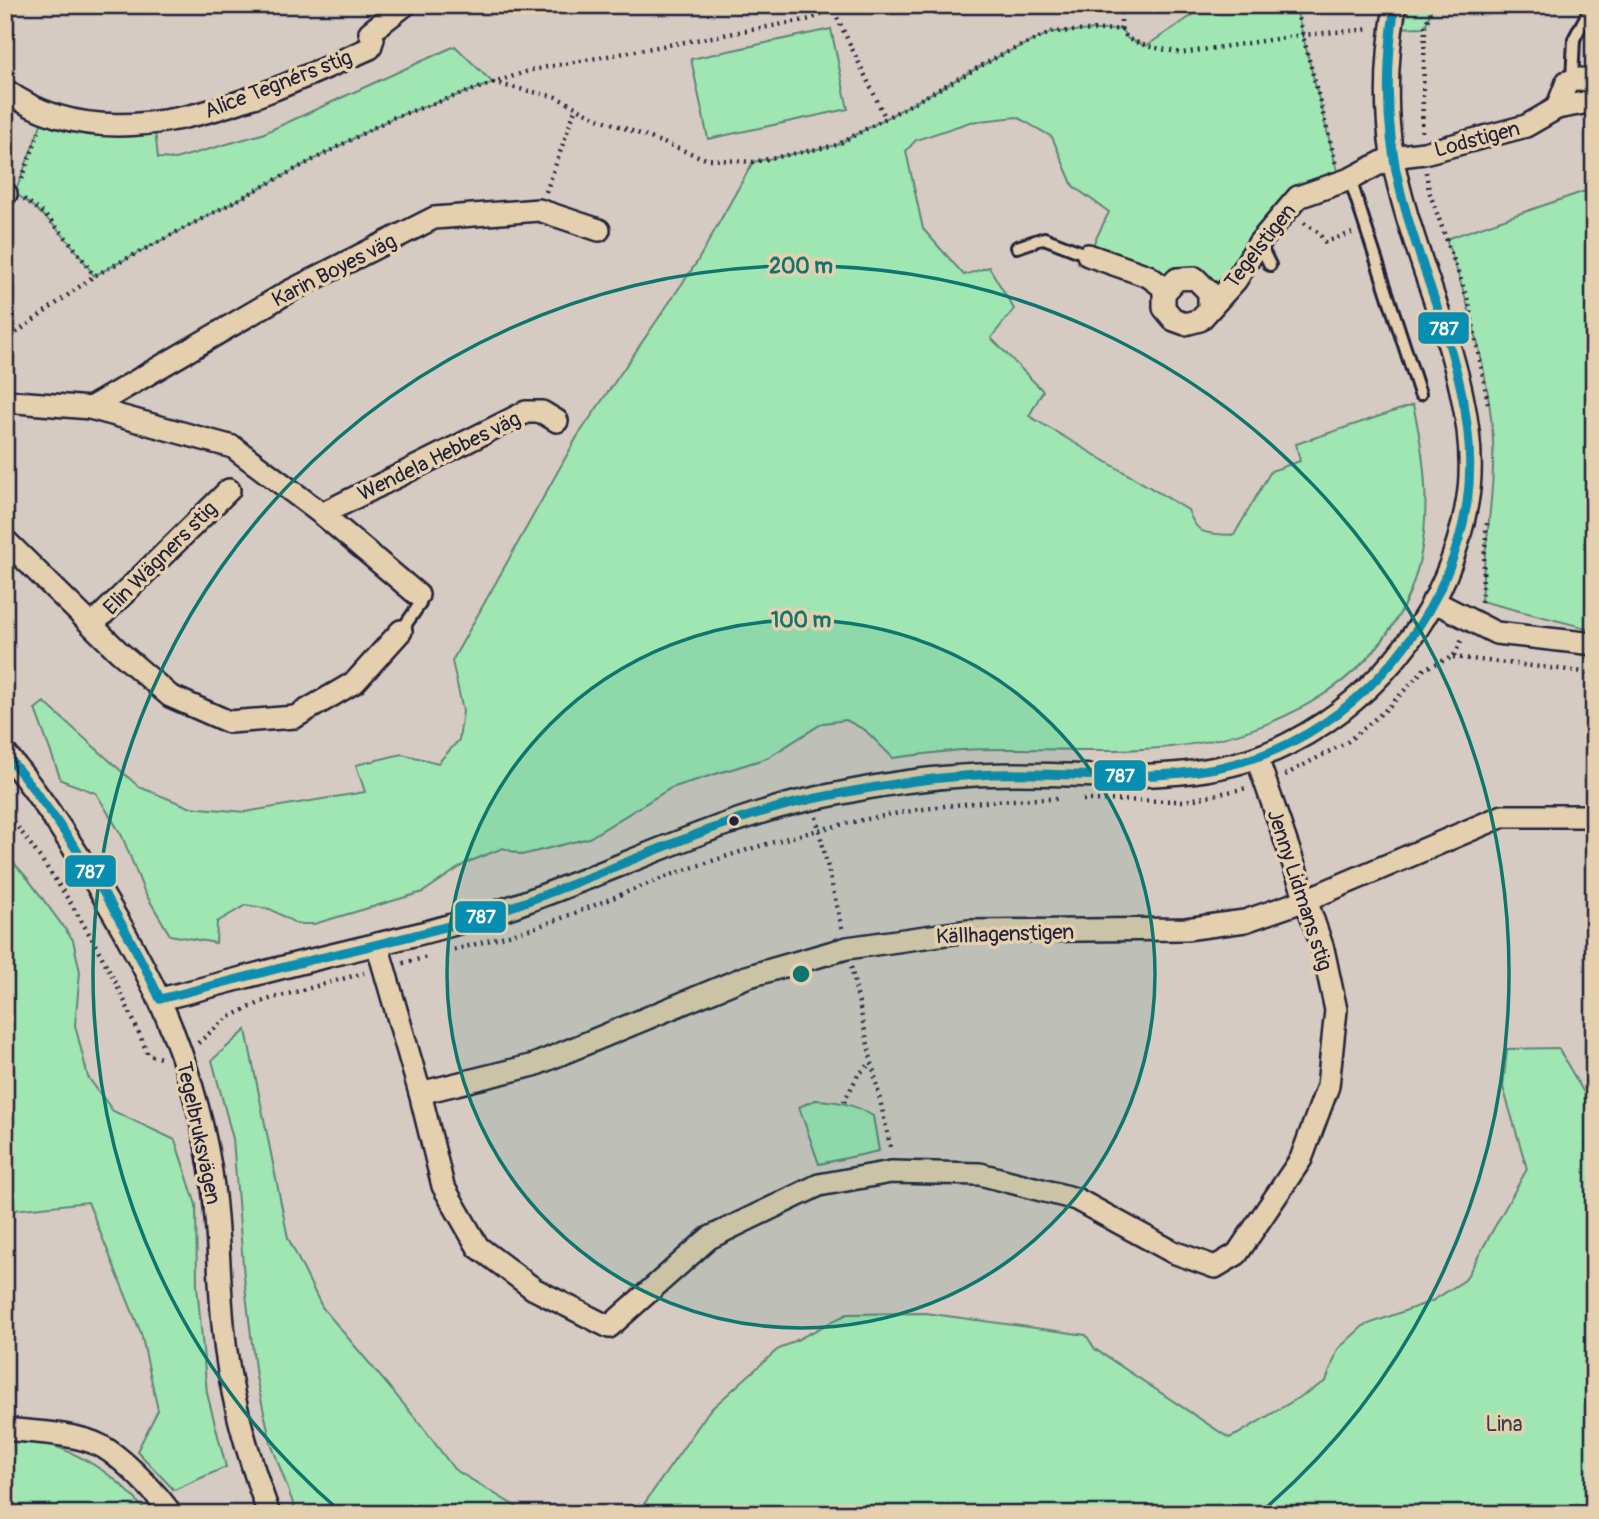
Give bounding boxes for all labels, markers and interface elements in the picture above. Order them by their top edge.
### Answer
street label: Alice Tegnérs stig [201,44,356,125]
street label: Lodstigen [1431,115,1523,164]
street label: Tegelstigen [1219,198,1302,294]
street label: Karin Boyes väg [267,228,401,313]
text: 200 m [769,253,833,280]
line badge: 787 [1417,311,1470,345]
text: 787 [1429,317,1460,341]
street label: Wendela Hebbes väg [353,405,525,508]
street label: Elin Wägners stig [98,496,223,621]
text: 100 m [771,607,831,634]
line badge: 787 [1093,759,1147,792]
text: 787 [1105,764,1136,788]
street label: Jenny Lidmans stig [1261,806,1338,974]
unlabelled marker [727,814,741,828]
line badge: 787 [64,854,117,888]
text: 787 [75,860,106,884]
line badge: 787 [454,900,507,934]
text: 787 [466,905,497,929]
street label: Källhagenstigen [935,919,1075,950]
centre of rings [789,962,813,986]
street label: Tegelbruksvägen [170,1059,227,1207]
park label: Lina [1485,1411,1523,1438]

